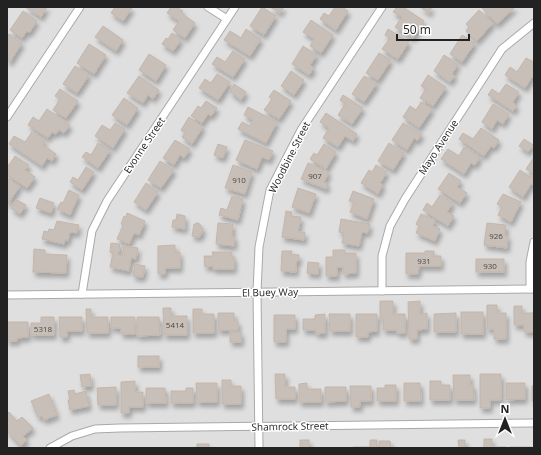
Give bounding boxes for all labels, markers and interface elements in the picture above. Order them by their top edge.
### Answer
scale bar [397,16,469,42]
text: 50 m [403,21,431,38]
street label: Evonne Street [120,114,168,176]
street label: Mayo Avenue [415,116,461,177]
street label: Woodbine Street [265,119,313,195]
house number: 907 [308,170,322,181]
house number: 910 [232,174,246,185]
house number: 926 [489,230,503,241]
house number: 931 [417,255,431,266]
house number: 930 [483,260,497,271]
street label: El Buey Way [242,284,299,299]
house number: 5414 [166,319,185,330]
house number: 5318 [34,323,53,334]
north arrow [485,399,525,439]
text: N [501,401,509,416]
street label: Shamrock Street [251,418,329,434]

